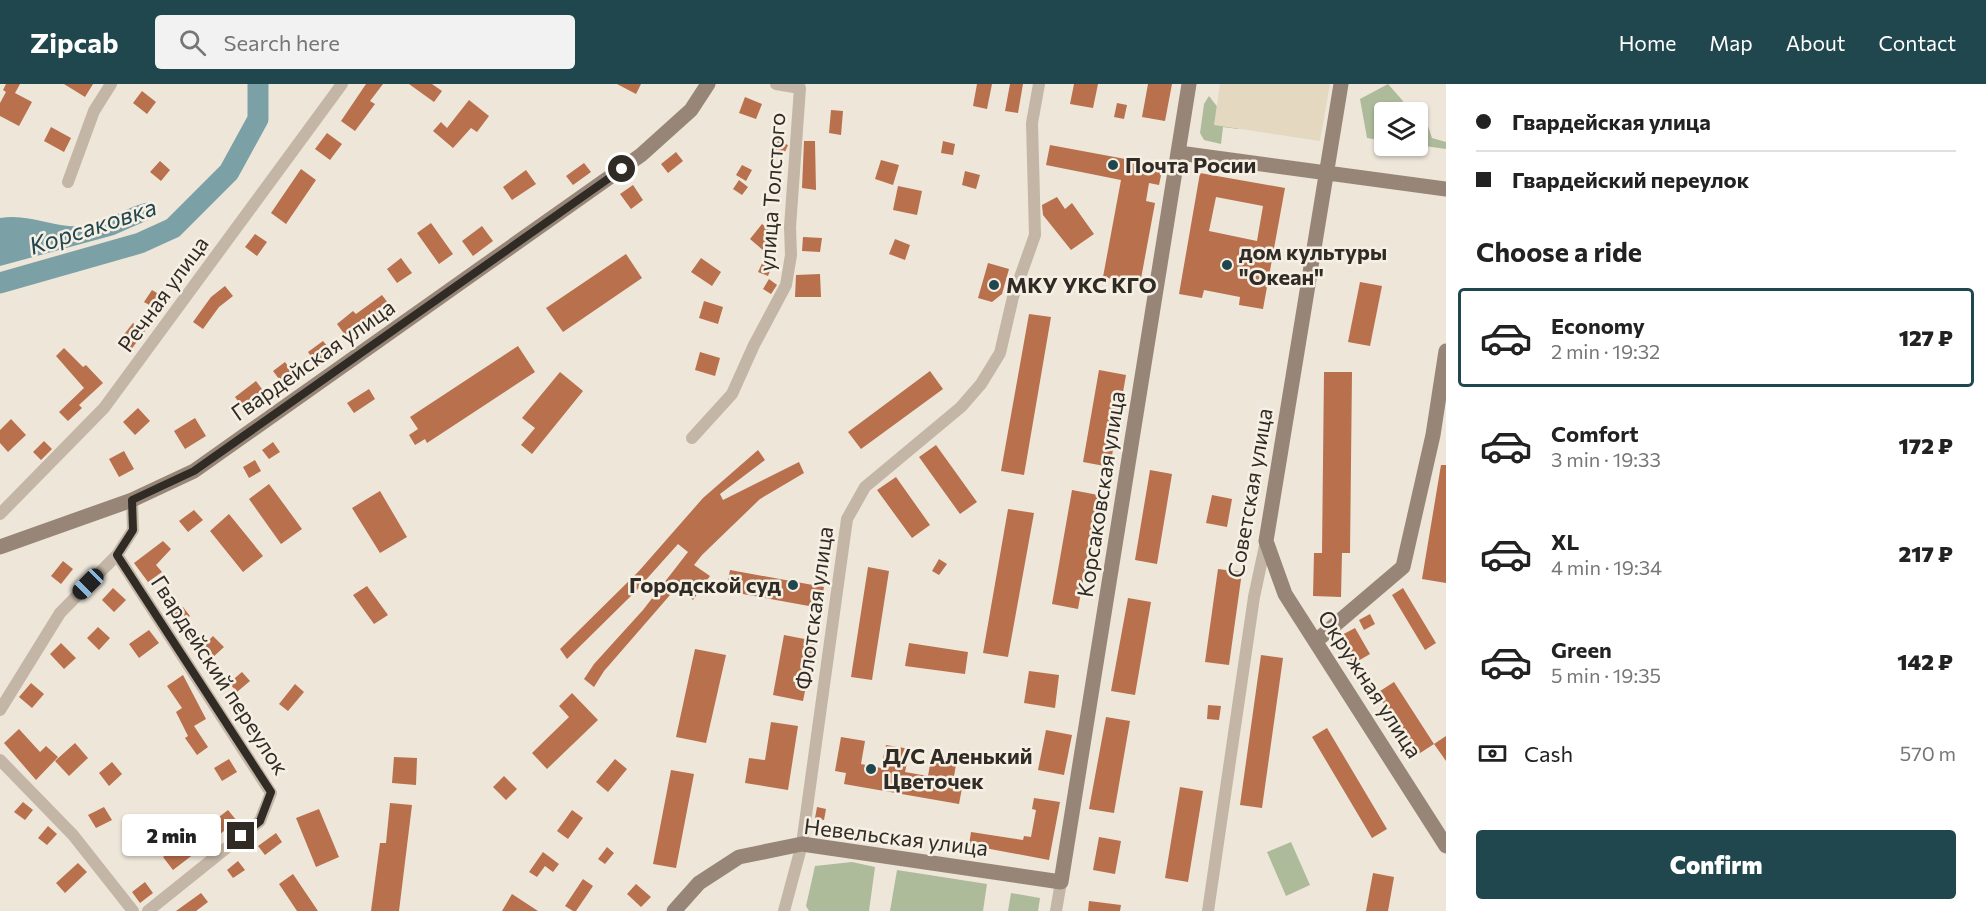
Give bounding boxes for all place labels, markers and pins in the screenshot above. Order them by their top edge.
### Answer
place label: Почта Росии [1125,151,1256,178]
marker: Почта Росии [1106,158,1120,172]
place label: дом культуры "Океан" [1239,238,1387,290]
marker: дом культуры "Океан" [1220,258,1234,272]
place label: МКУ УКС КГО [1006,271,1157,298]
marker: МКУ УКС КГО [987,278,1001,292]
place label: Городской суд [629,571,781,598]
marker: Городской суд [786,578,800,592]
place label: Д/С Аленький Цветочек [883,742,1033,794]
marker: Д/С Аленький Цветочек [864,762,878,776]

